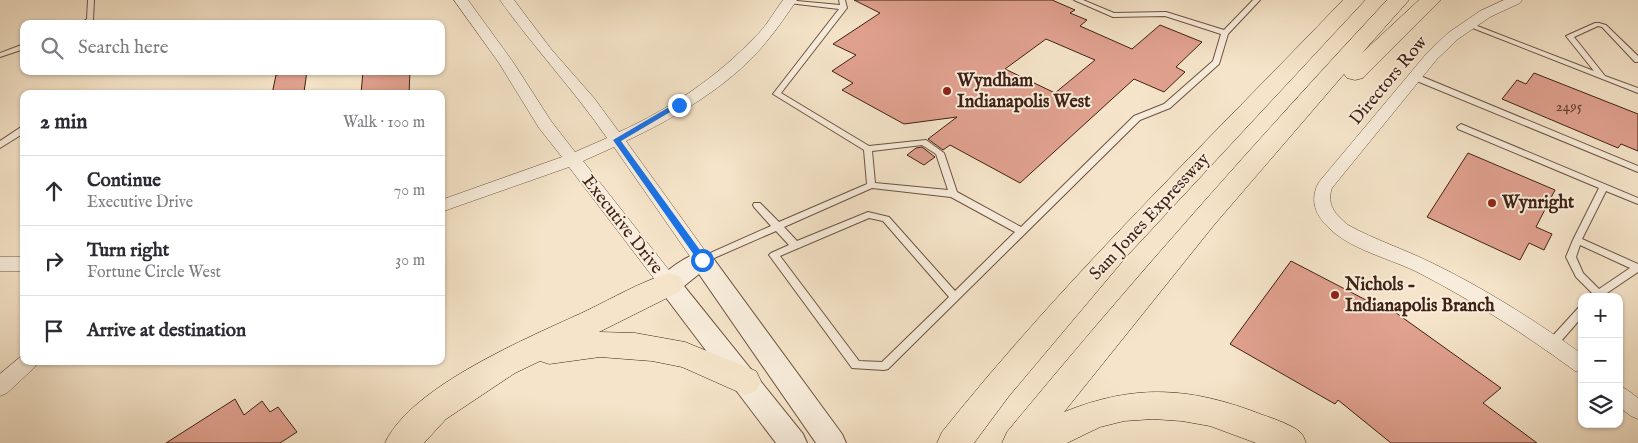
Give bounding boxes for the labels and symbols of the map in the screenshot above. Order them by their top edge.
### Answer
street label: Directors Row [1345,31,1434,130]
place label: Wyndham Indianapolis West [956,70,1091,114]
marker: Wyndham Indianapolis West [941,85,953,97]
route end [668,94,691,117]
house number: 2495 [1556,97,1583,116]
street label: Sam Jones Expressway [1085,148,1215,286]
street label: Executive Drive [576,171,668,279]
place label: Wynright [1501,192,1575,215]
marker: Wynright [1486,197,1498,209]
route start [691,249,714,272]
place label: Nichols - Indianapolis Branch [1344,274,1495,318]
marker: Nichols - Indianapolis Branch [1329,289,1341,301]

